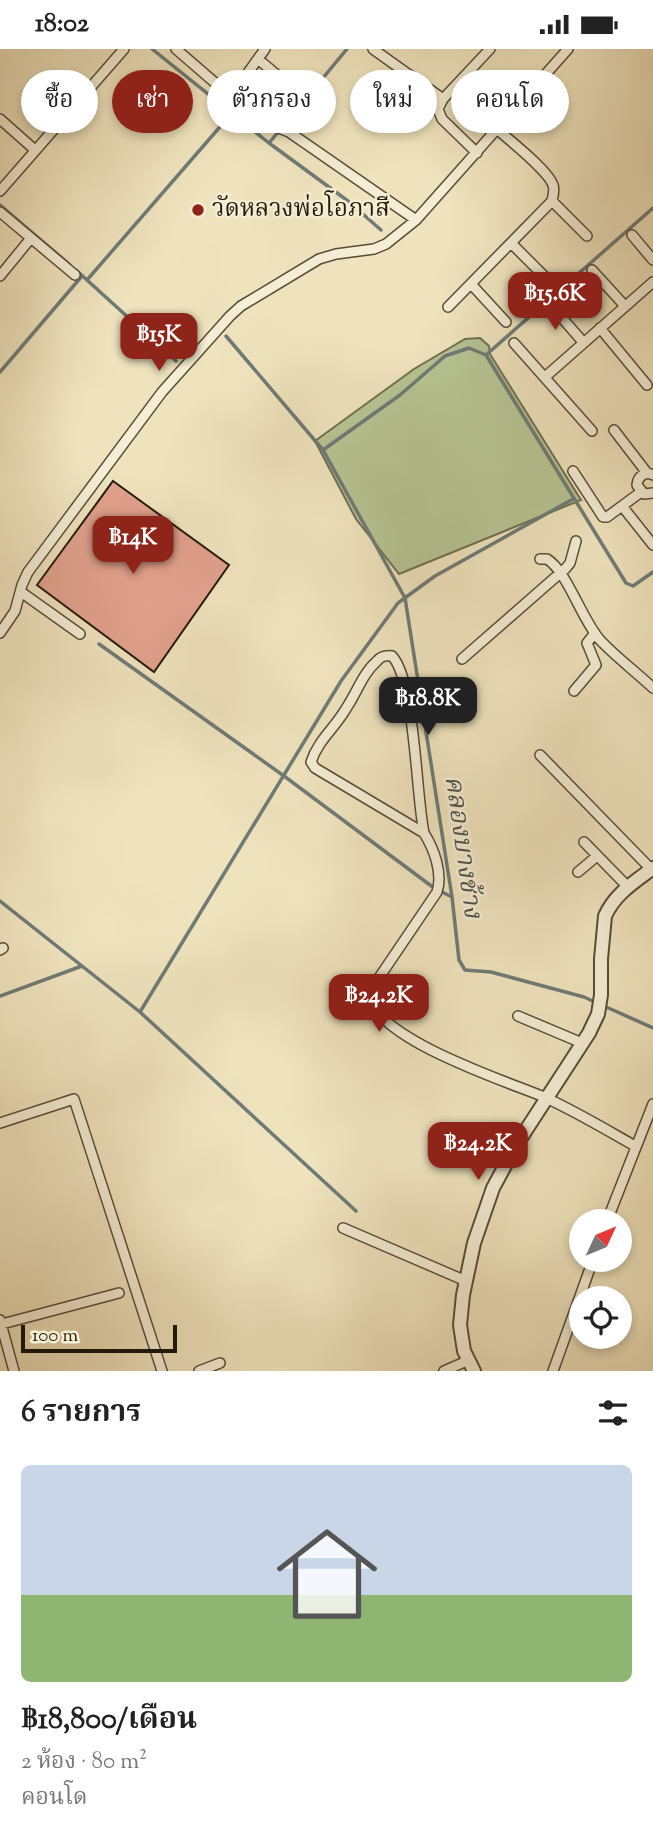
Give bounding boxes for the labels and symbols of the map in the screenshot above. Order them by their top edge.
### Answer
place label: วัดหลวงพ่อโอภาสี [212,190,390,227]
marker: วัดหลวงพ่อโอภาสี [190,202,206,218]
pin: ฿15.6K [498,273,612,332]
pin: ฿15K [118,313,200,373]
pin: ฿14K [92,517,174,576]
pin: ฿18.8K [371,677,485,737]
water label: คลองบางช้าง [434,774,490,921]
pin: ฿24.2K [322,975,436,1034]
pin: ฿24.2K [421,1123,535,1182]
north arrow [569,1209,632,1272]
scale bar [21,1322,177,1354]

